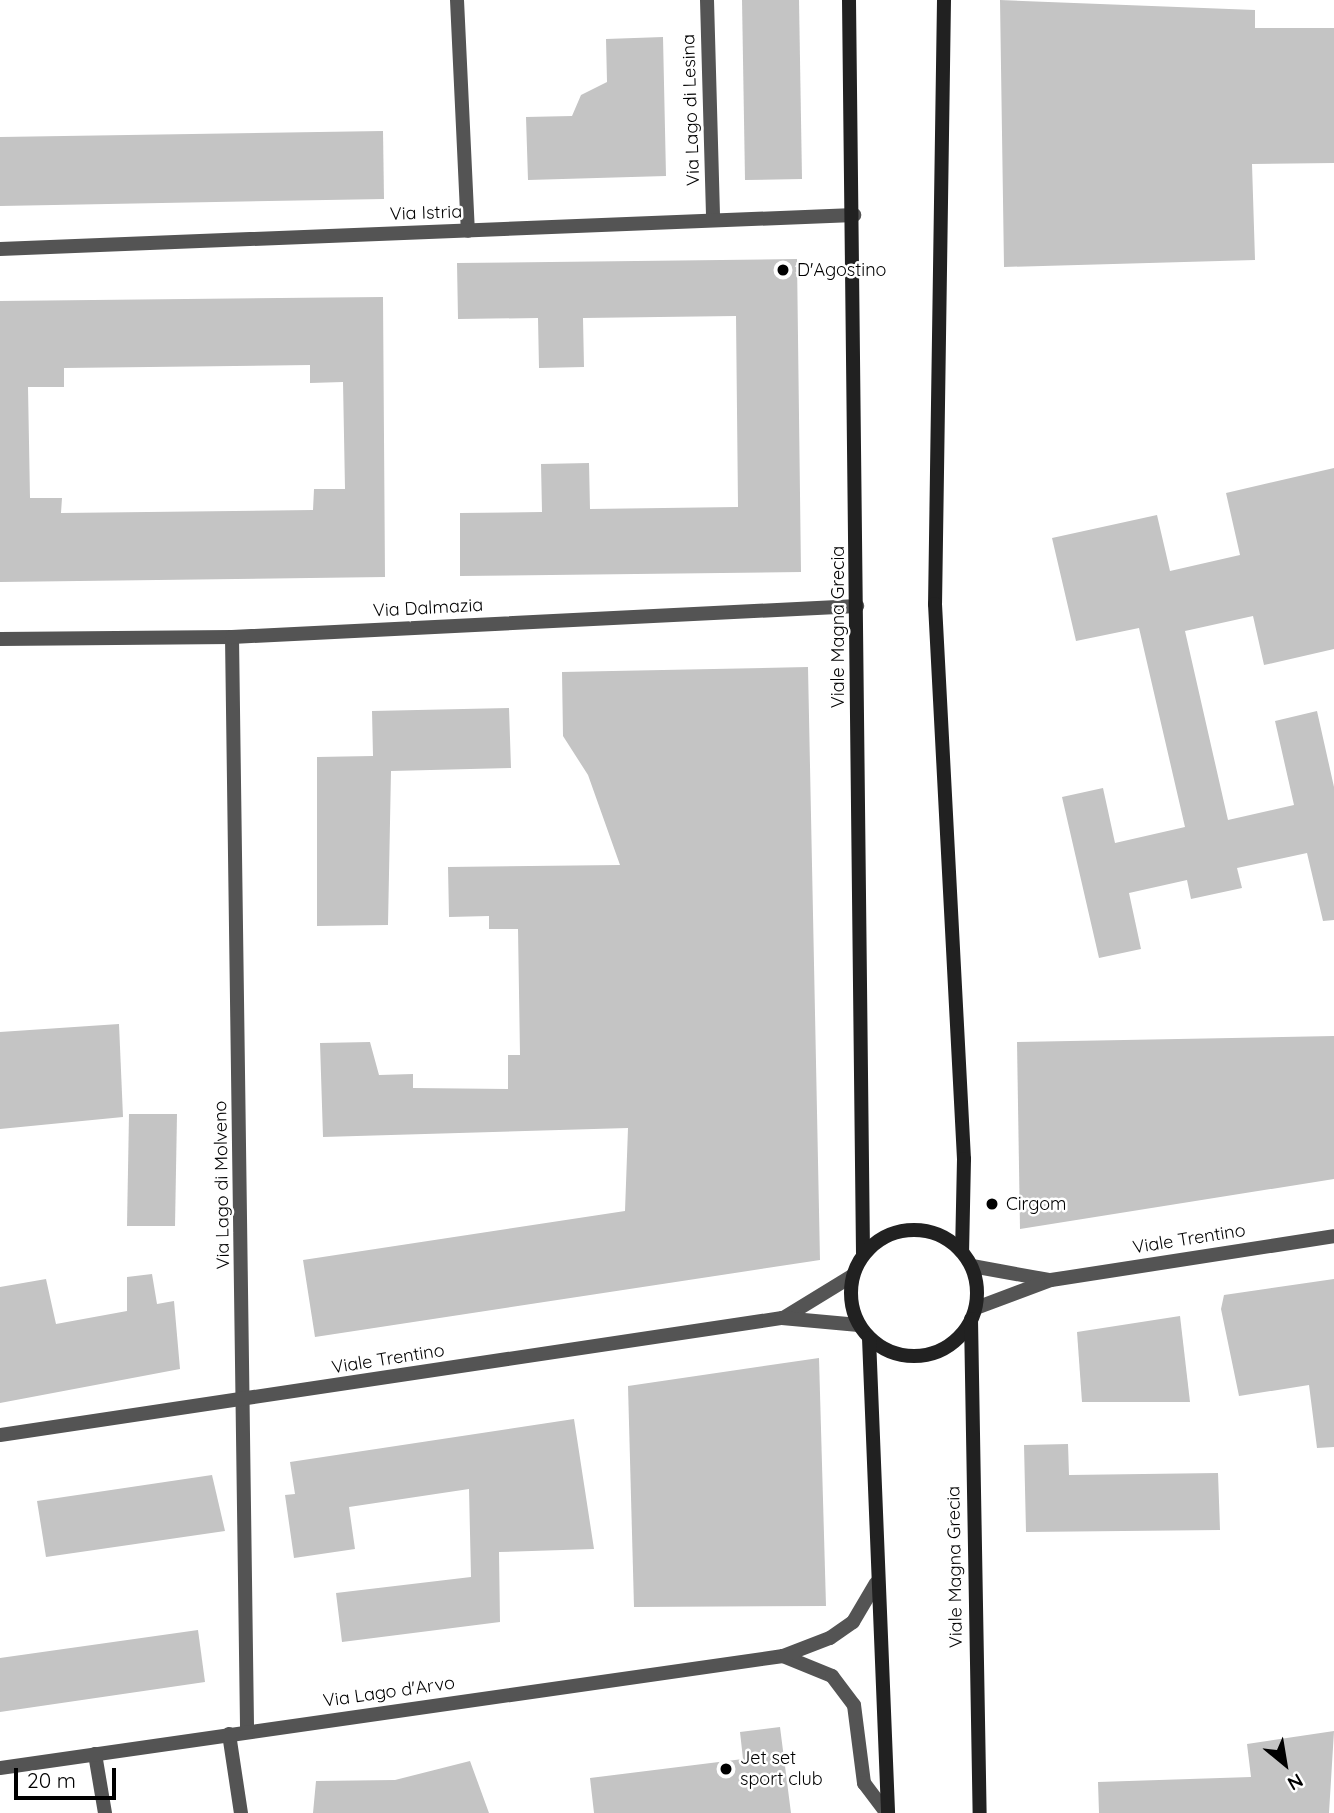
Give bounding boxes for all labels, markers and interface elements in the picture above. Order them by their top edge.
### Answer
street label: Via Lago di Lesina [678,34,704,186]
street label: Via Istria [389,201,463,225]
place label: D'Agostino [797,259,886,281]
marker: D'Agostino [775,262,791,278]
street label: Viale Magna Grecia [827,546,849,708]
street label: Via Dalmazia [372,594,484,622]
street label: Via Lago di Molveno [210,1100,234,1270]
place label: Cirgom [1006,1193,1066,1215]
marker: Cirgom [984,1196,1000,1212]
street label: Viale Trentino [1131,1219,1247,1259]
street label: Viale Trentino [330,1339,446,1379]
street label: Viale Magna Grecia [943,1486,967,1648]
street label: Via Lago d'Arvo [322,1672,456,1712]
north arrow [1250,1729,1320,1799]
place label: Jet set sport club [740,1748,823,1790]
scale bar [18,1754,119,1798]
marker: Jet set sport club [718,1761,734,1777]
text: 20 m [27,1767,76,1793]
text: N [1283,1768,1308,1796]

